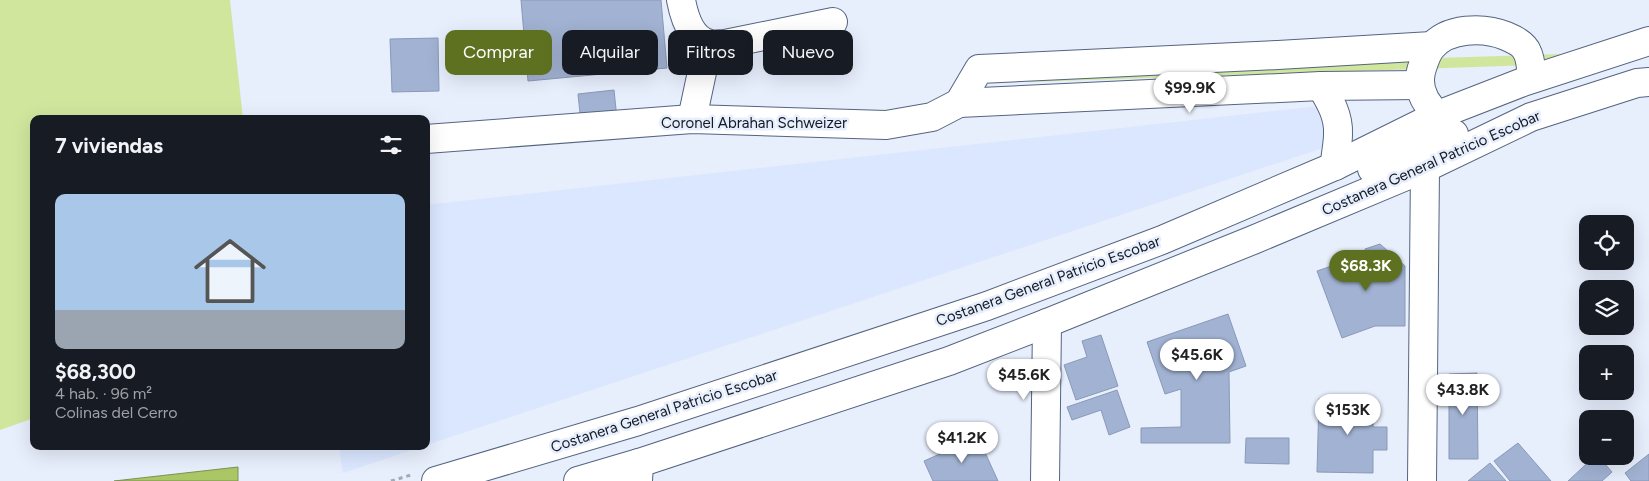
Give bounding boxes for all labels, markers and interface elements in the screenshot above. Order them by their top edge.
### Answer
chip: Comprar [445,30,552,75]
chip: Alquilar [562,30,658,75]
chip: Filtros [668,30,753,75]
chip: Nuevo [763,30,853,75]
pin: $99.9K [1149,72,1231,114]
text: $99.9K [1164,78,1216,97]
street label: Costanera General Patricio Escobar [1319,107,1543,219]
street label: Coronel Abrahan Schweizer [661,114,847,132]
icon: filters [377,131,405,159]
text: 7 viviendas [55,133,163,158]
map controls [1579,215,1634,465]
button: locate [1579,215,1634,270]
icon: home [185,226,275,316]
street label: Costanera General Patricio Escobar [933,232,1163,330]
pin: $68.3K [1325,250,1407,292]
text: $68.3K [1340,256,1392,275]
button: layers [1579,280,1634,335]
pin: $45.6K [1156,338,1238,381]
text: $45.6K [1171,345,1223,364]
button: + [1579,345,1634,400]
pin: $45.6K [983,358,1065,401]
text: $68,300 [55,359,136,384]
text: $45.6K [998,365,1050,384]
street label: Costanera General Patricio Escobar [548,366,780,456]
pin: $43.8K [1422,374,1504,416]
text: $43.8K [1437,380,1489,399]
text: 4 hab. · 96 m² [55,384,152,403]
pin: $153K [1313,394,1383,436]
text: $153K [1326,400,1370,419]
text: Colinas del Cerro [55,403,178,422]
button: − [1579,410,1634,465]
pin: $41.2K [921,422,1003,464]
text: $41.2K [937,428,987,447]

